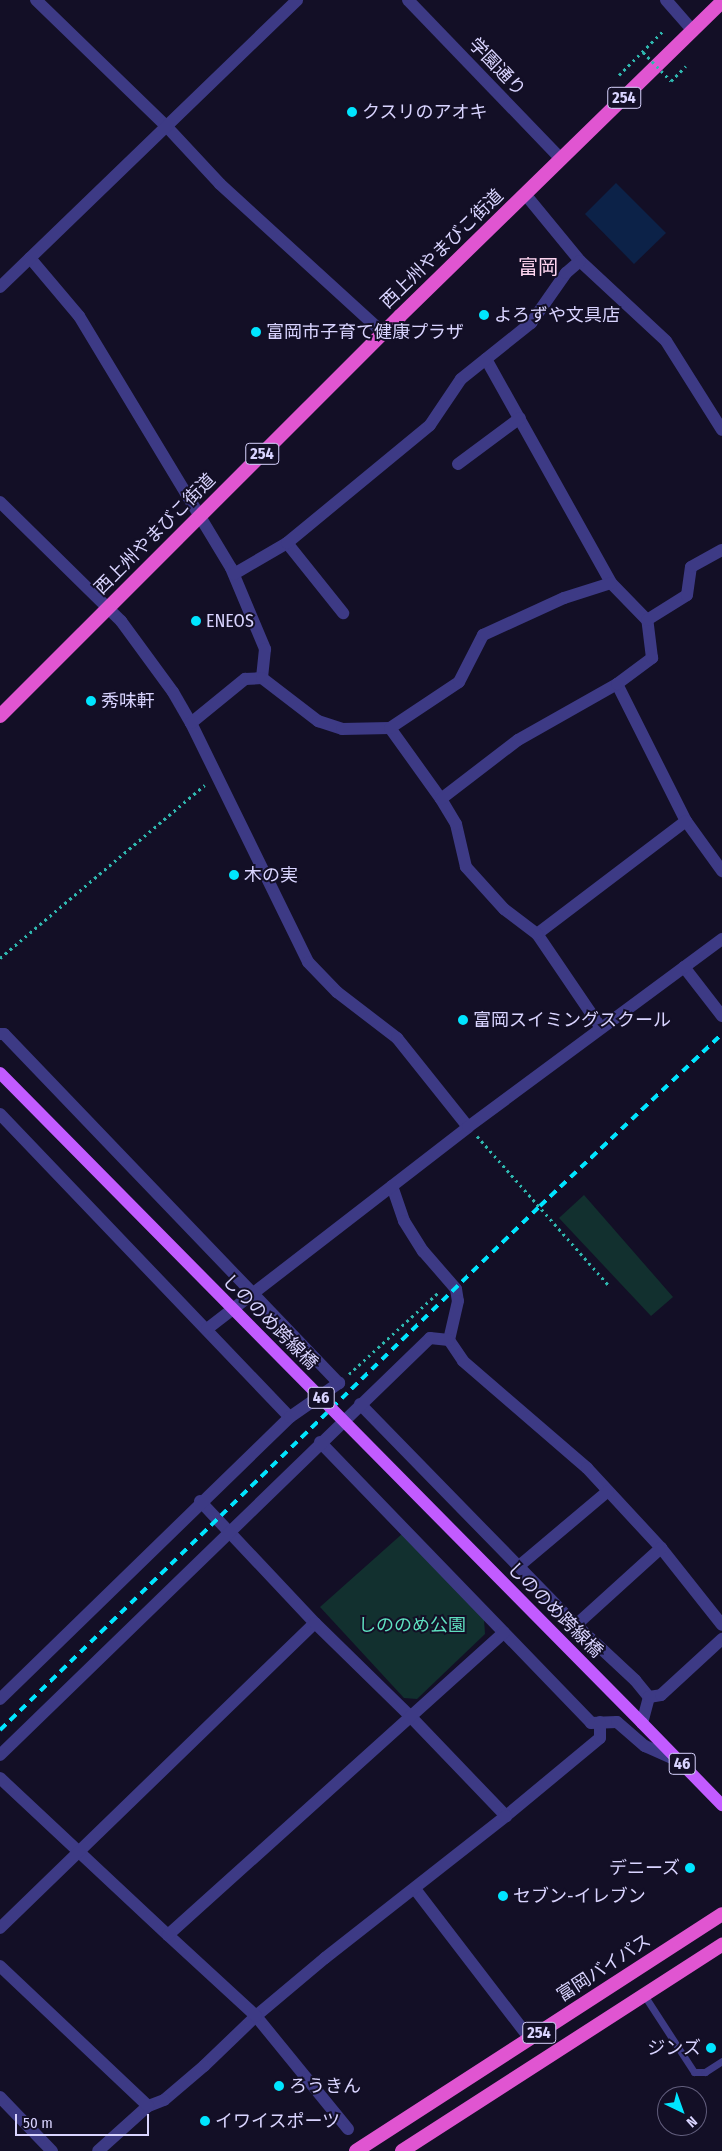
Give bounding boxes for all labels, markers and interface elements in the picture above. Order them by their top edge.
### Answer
street label: 学園通り [464,34,530,100]
road number: 254 [606,85,642,112]
place label: クスリのアオキ [362,101,488,123]
marker: クスリのアオキ [346,106,358,118]
street label: 西上州やまびこ街道 [376,185,508,313]
district label: 富岡 [518,255,558,279]
place label: よろずや文具店 [494,304,620,326]
marker: よろずや文具店 [478,309,490,321]
place label: 富岡市子育て健康プラザ [266,321,464,343]
marker: 富岡市子育て健康プラザ [250,326,262,338]
road number: 254 [244,440,280,468]
street label: 西上州やまびこ街道 [90,469,220,599]
place label: ENEOS [206,610,254,632]
marker: ENEOS [190,615,202,627]
place label: 秀味軒 [101,690,155,712]
marker: 秀味軒 [85,695,97,707]
place label: 木の実 [244,864,298,886]
marker: 木の実 [228,869,240,881]
place label: 富岡スイミングスクール [473,1009,671,1031]
marker: 富岡スイミングスクール [457,1014,469,1026]
street label: しののめ跨線橋 [218,1270,322,1374]
road number: 46 [307,1385,335,1412]
street label: しののめ跨線橋 [503,1558,607,1662]
park label: しののめ公園 [358,1614,466,1636]
road number: 46 [668,1750,696,1778]
place label: デニーズ [608,1857,680,1879]
marker: デニーズ [684,1862,696,1874]
place label: セブン-イレブン [513,1885,646,1907]
marker: セブン-イレブン [497,1890,509,1902]
street label: 富岡バイパス [553,1930,655,2006]
road number: 254 [522,2020,556,2046]
place label: ジンズ [647,2037,701,2059]
marker: ジンズ [705,2042,717,2054]
place label: ろうきん [289,2075,361,2097]
marker: ろうきん [273,2080,285,2092]
north arrow [657,2086,707,2136]
scale bar [18,2104,151,2136]
place label: イワイスポーツ [215,2110,341,2132]
text: N [683,2113,701,2131]
text: 50 m [23,2114,53,2132]
marker: イワイスポーツ [199,2115,211,2127]

